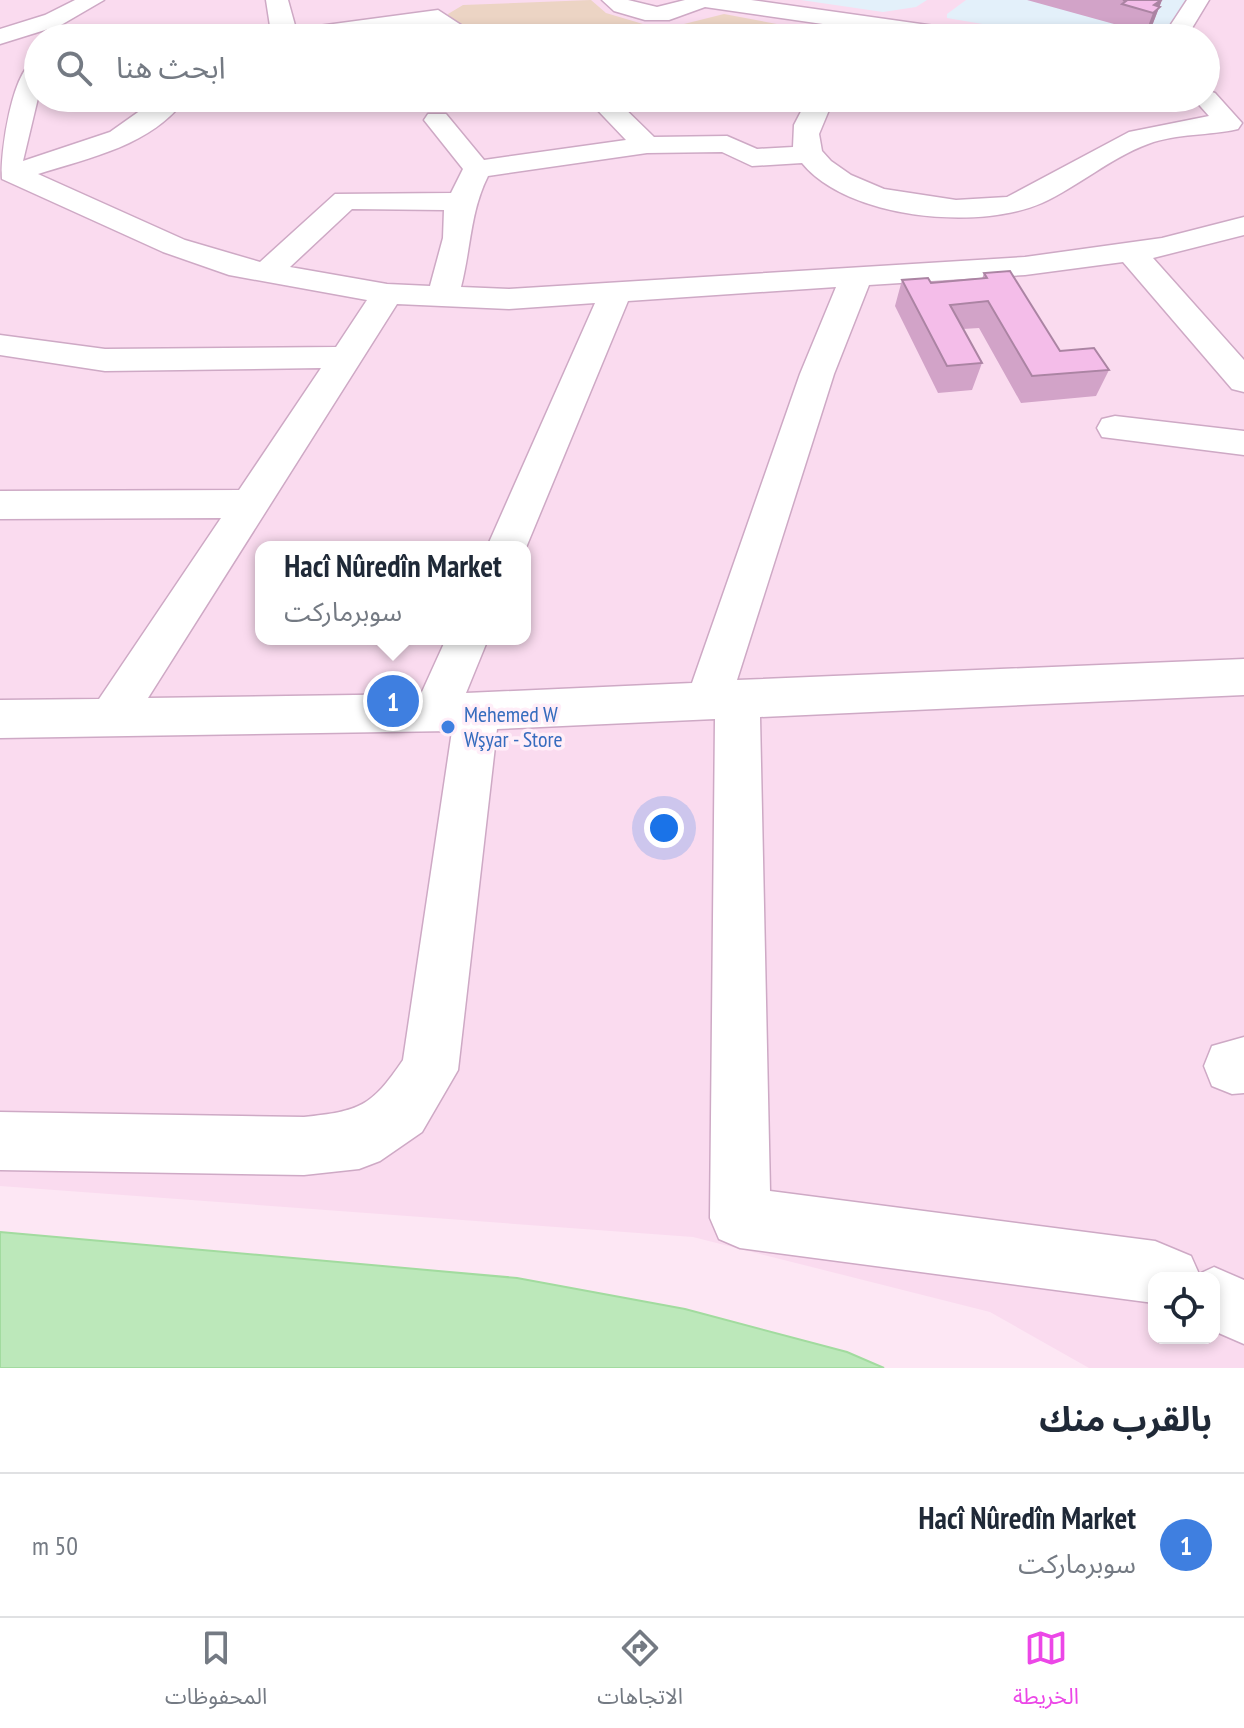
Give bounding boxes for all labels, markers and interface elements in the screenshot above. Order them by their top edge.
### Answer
search box [24,24,1220,112]
icon: search [52,46,96,90]
text: ابحث هنا [116,47,226,86]
popup [255,541,531,645]
text: Hacî Nûredîn Market [284,546,502,585]
text: سوبرماركت [284,595,402,628]
pin: 1 [367,671,419,731]
place label: Mehemed W Wşyar - Store [464,700,563,753]
marker: Mehemed W Wşyar - Store [439,718,457,736]
your location [644,808,684,848]
map controls [1148,1272,1220,1344]
button: locate [1148,1272,1220,1344]
text: بالقرب منك [1039,1396,1212,1440]
text: Hacî Nûredîn Market [919,1498,1136,1537]
text: 50 m [32,1529,78,1562]
text: 1 [1180,1529,1192,1562]
text: سوبرماركت [1018,1547,1136,1580]
tab: المحفوظات [165,1626,267,1720]
tab: الاتجاهات [597,1626,683,1720]
tab: الخريطة [1013,1626,1079,1720]

